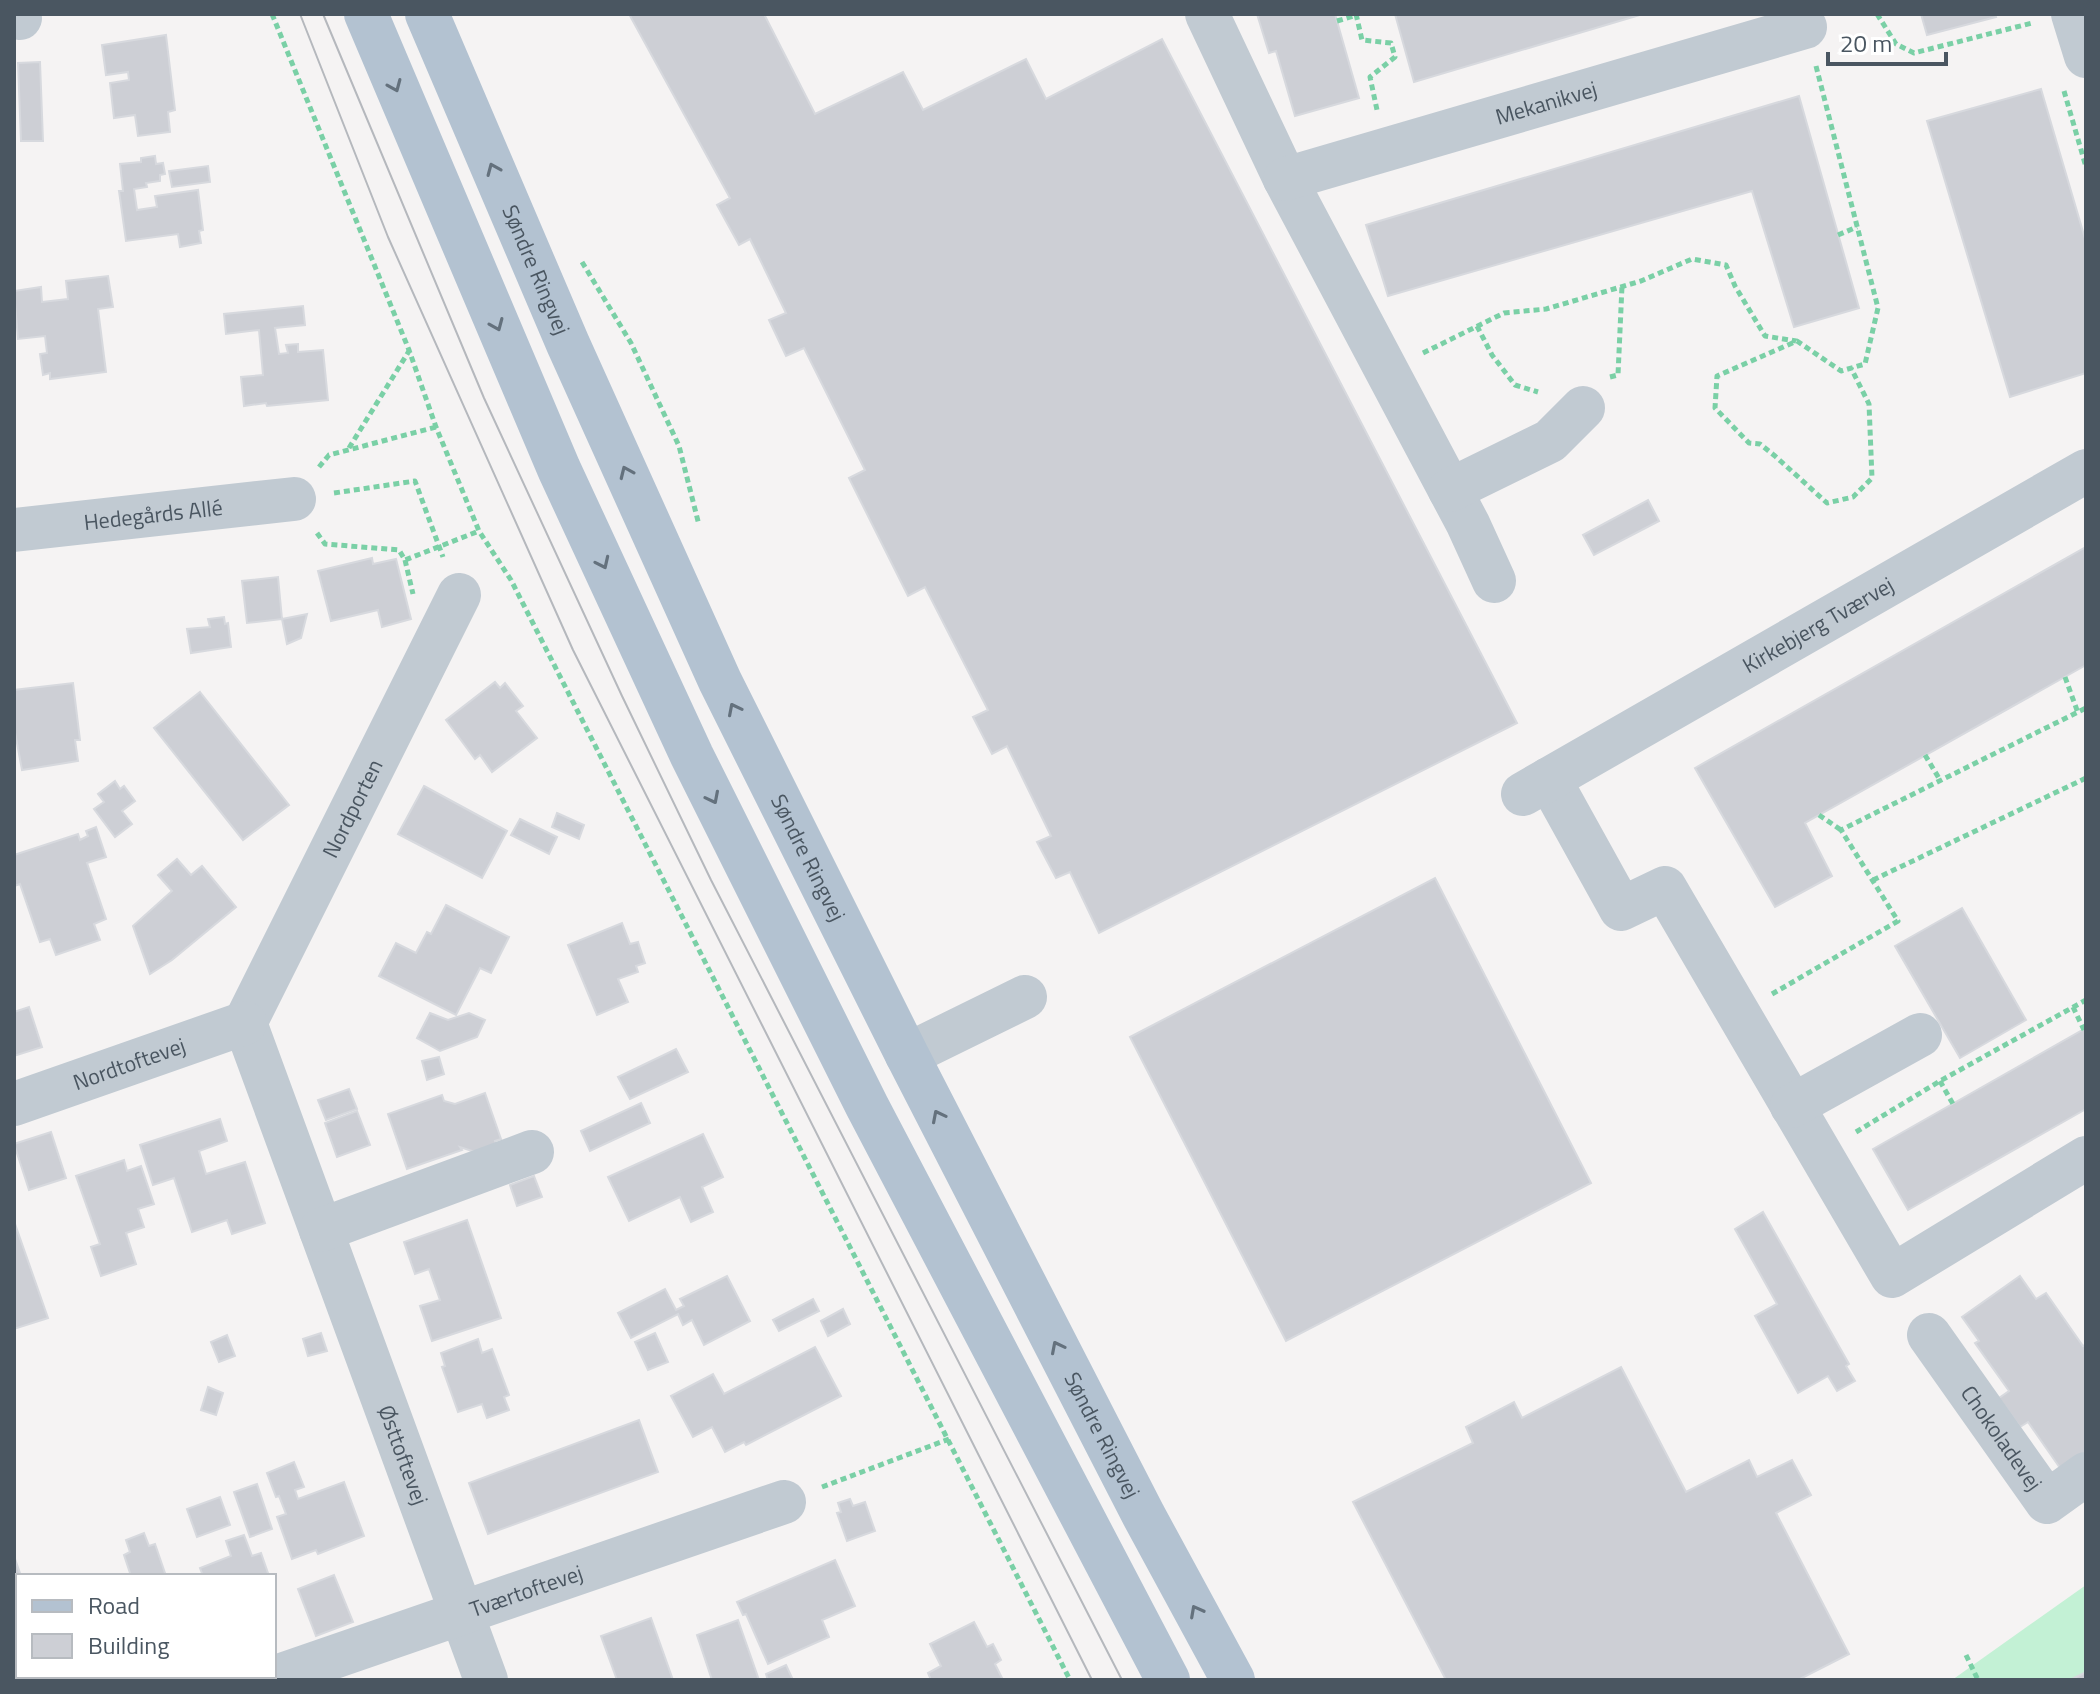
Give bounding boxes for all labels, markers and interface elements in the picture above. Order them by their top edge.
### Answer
scale bar [1828,16,1946,66]
text: 20 m [1840,25,1892,61]
street label: Mekanikvej [1491,72,1601,134]
one-way arrow [385,78,401,92]
one-way arrow [487,163,503,177]
street label: Søndre Ringvej [493,199,579,340]
one-way arrow [488,317,504,331]
one-way arrow [620,466,636,480]
street label: Hedegårds Allé [82,490,224,539]
one-way arrow [593,555,609,569]
street label: Kirkebjerg Tværvej [1736,568,1900,682]
one-way arrow [728,702,743,717]
street label: Nordporten [313,753,391,864]
street label: Søndre Ringvej [762,788,854,927]
one-way arrow [703,790,719,805]
street label: Nordtoftevej [68,1028,190,1099]
one-way arrow [933,1110,948,1124]
one-way arrow [1052,1341,1067,1356]
street label: Søndre Ringvej [1056,1366,1149,1504]
street label: Chokoladevej [1953,1378,2051,1498]
street label: Østtoftevej [370,1400,437,1510]
street label: Tværtoftevej [465,1556,587,1626]
legend [16,1574,276,1678]
text: Road [88,1587,140,1623]
one-way arrow [1190,1605,1205,1620]
text: Building [88,1627,170,1663]

